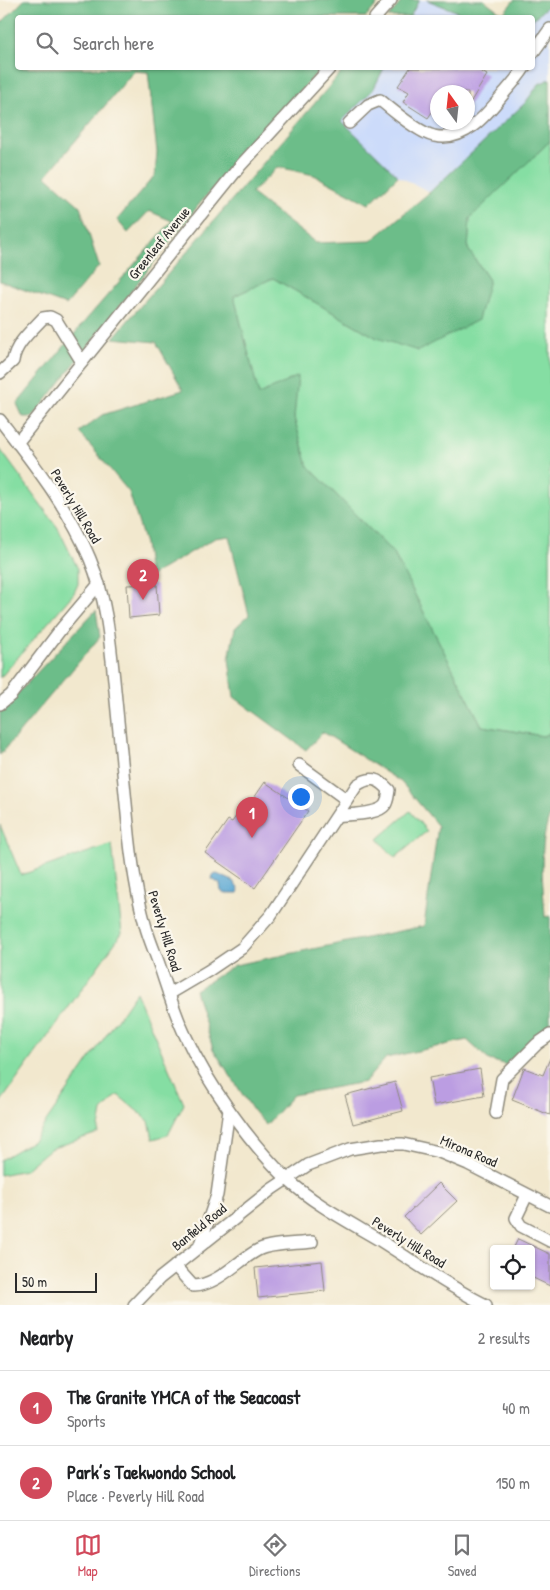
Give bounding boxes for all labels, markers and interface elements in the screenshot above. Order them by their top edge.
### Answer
search box [15,15,535,70]
icon: search [33,29,61,57]
text: Search here [73,30,154,56]
north arrow [430,85,475,130]
street label: Greenleaf Avenue [123,202,194,283]
street label: Peverly Hill Road [46,465,106,547]
pin: 2 [127,559,159,600]
your location [288,784,314,810]
pin: 1 [236,797,268,838]
street label: Peverly Hill Road [143,888,187,974]
street label: Mirona Road [438,1130,501,1171]
street label: Banfield Road [167,1198,231,1255]
street label: Peverly Hill Road [368,1211,450,1273]
map controls [490,1245,535,1290]
button: locate [490,1245,535,1290]
scale bar [15,1270,98,1293]
text: 50 m [22,1272,47,1291]
text: Nearby [20,1323,73,1352]
text: 2 results [478,1327,530,1349]
text: The Granite YMCA of the Seacoast [67,1384,300,1410]
text: 1 [33,1397,39,1419]
text: 40 m [502,1397,530,1419]
text: Sports [67,1410,105,1432]
text: Park’s Taekwondo School [67,1459,235,1485]
text: 2 [32,1472,40,1494]
text: 150 m [496,1472,530,1494]
text: Place · Peverly Hill Road [67,1485,204,1507]
tab: Map [74,1531,102,1580]
tab: Directions [249,1531,300,1580]
tab: Saved [448,1531,476,1580]

